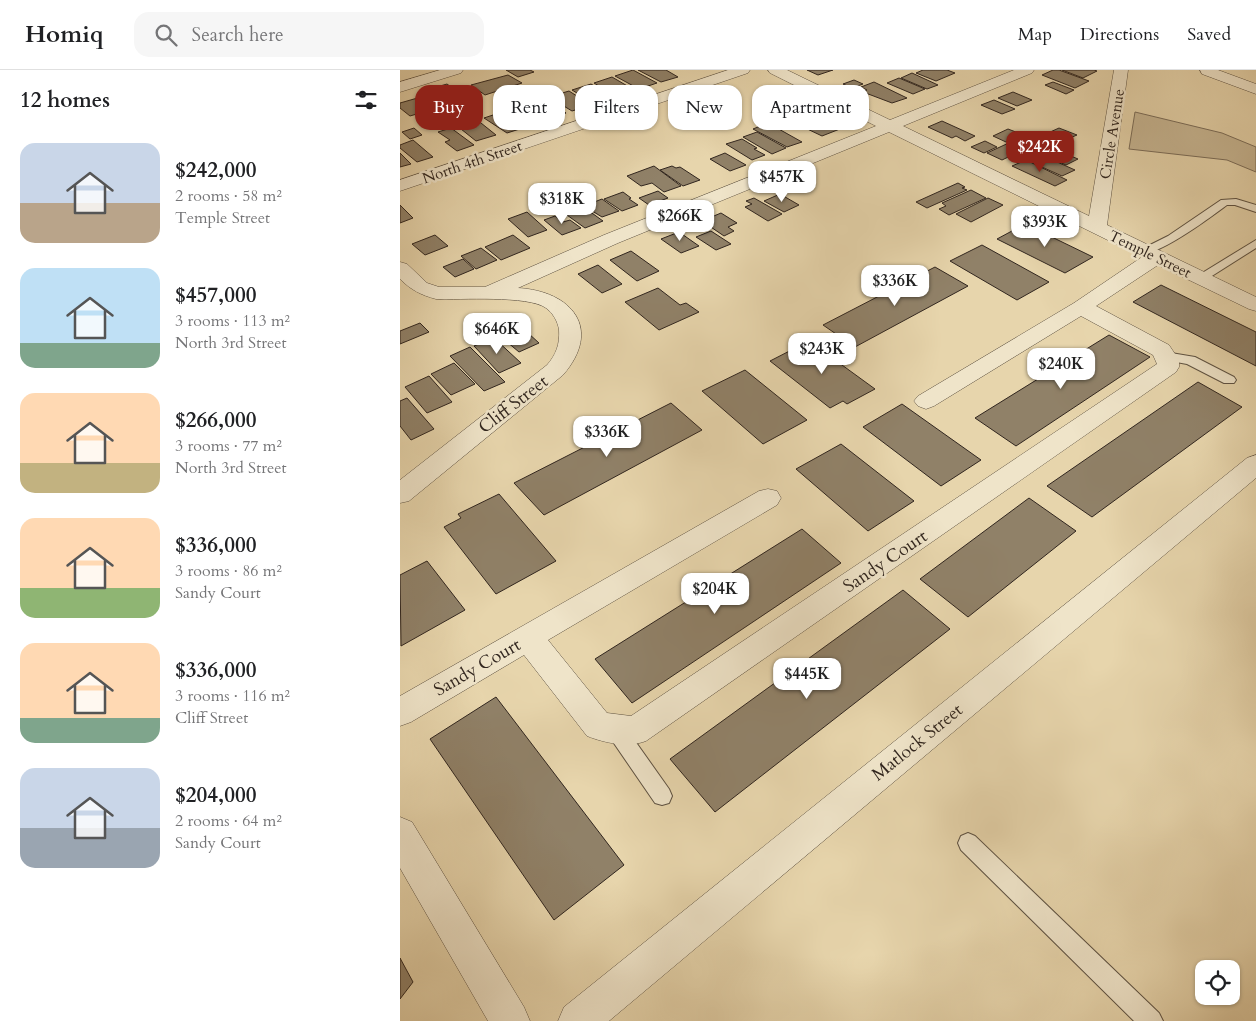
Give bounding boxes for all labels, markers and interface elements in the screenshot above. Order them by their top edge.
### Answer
search box [134,12,484,57]
text: Homiq [25,18,104,51]
icon: search [152,21,180,49]
text: Search here [192,22,284,48]
text: Map [1018,22,1052,47]
text: Directions [1080,22,1159,47]
text: Saved [1187,22,1231,47]
chip: Buy [415,85,483,130]
chip: Rent [493,85,565,130]
chip: Filters [575,85,658,130]
chip: New [668,85,742,130]
chip: Apartment [752,85,869,130]
text: 12 homes [20,86,110,115]
icon: filters [352,86,380,114]
street label: Circle Avenue [1095,87,1129,181]
pin: $242K [1005,131,1075,173]
street label: North 4th Street [420,136,525,188]
text: $242K [1017,136,1063,158]
text: $242,000 [175,156,256,185]
pin: $457K [747,160,817,203]
icon: home [60,163,120,223]
text: $457K [759,166,805,188]
pin: $318K [527,182,597,225]
text: 2 rooms · 58 m² [175,185,282,207]
text: $318K [539,188,585,210]
pin: $266K [645,200,715,242]
text: $266K [657,205,703,227]
pin: $393K [1010,206,1080,248]
text: Temple Street [175,207,270,229]
text: $393K [1022,211,1068,233]
street label: Temple Street [1106,225,1195,283]
pin: $336K [860,264,930,307]
text: $336K [872,270,918,292]
text: $457,000 [175,281,256,310]
icon: home [60,288,120,348]
text: 3 rooms · 113 m² [175,310,290,332]
pin: $646K [462,312,532,355]
text: $646K [474,318,520,340]
text: North 3rd Street [175,332,287,354]
pin: $243K [787,332,857,375]
text: $243K [799,338,845,360]
pin: $240K [1026,348,1096,390]
text: $240K [1038,353,1084,375]
street label: Cliff Street [473,369,554,440]
text: $266,000 [175,406,256,435]
icon: home [60,413,120,473]
pin: $336K [572,416,642,458]
text: $336K [584,421,630,443]
text: 3 rooms · 77 m² [175,435,282,457]
text: North 3rd Street [175,457,287,479]
street label: Sandy Court [838,524,933,599]
text: $336,000 [175,531,256,560]
icon: home [60,538,120,598]
text: 3 rooms · 86 m² [175,560,282,582]
pin: $204K [680,572,750,615]
text: $204K [692,578,738,600]
text: Sandy Court [175,582,261,604]
street label: Sandy Court [429,632,526,702]
text: $336,000 [175,656,256,685]
pin: $445K [772,658,842,700]
icon: home [60,663,120,723]
text: $445K [784,663,830,685]
text: 3 rooms · 116 m² [175,685,290,707]
street label: Matlock Street [866,698,968,787]
text: Cliff Street [175,707,248,729]
text: $204,000 [175,781,256,810]
icon: home [60,788,120,848]
text: 2 rooms · 64 m² [175,810,282,832]
text: Sandy Court [175,832,261,854]
map controls [1195,960,1240,1005]
button: locate [1195,960,1240,1005]

